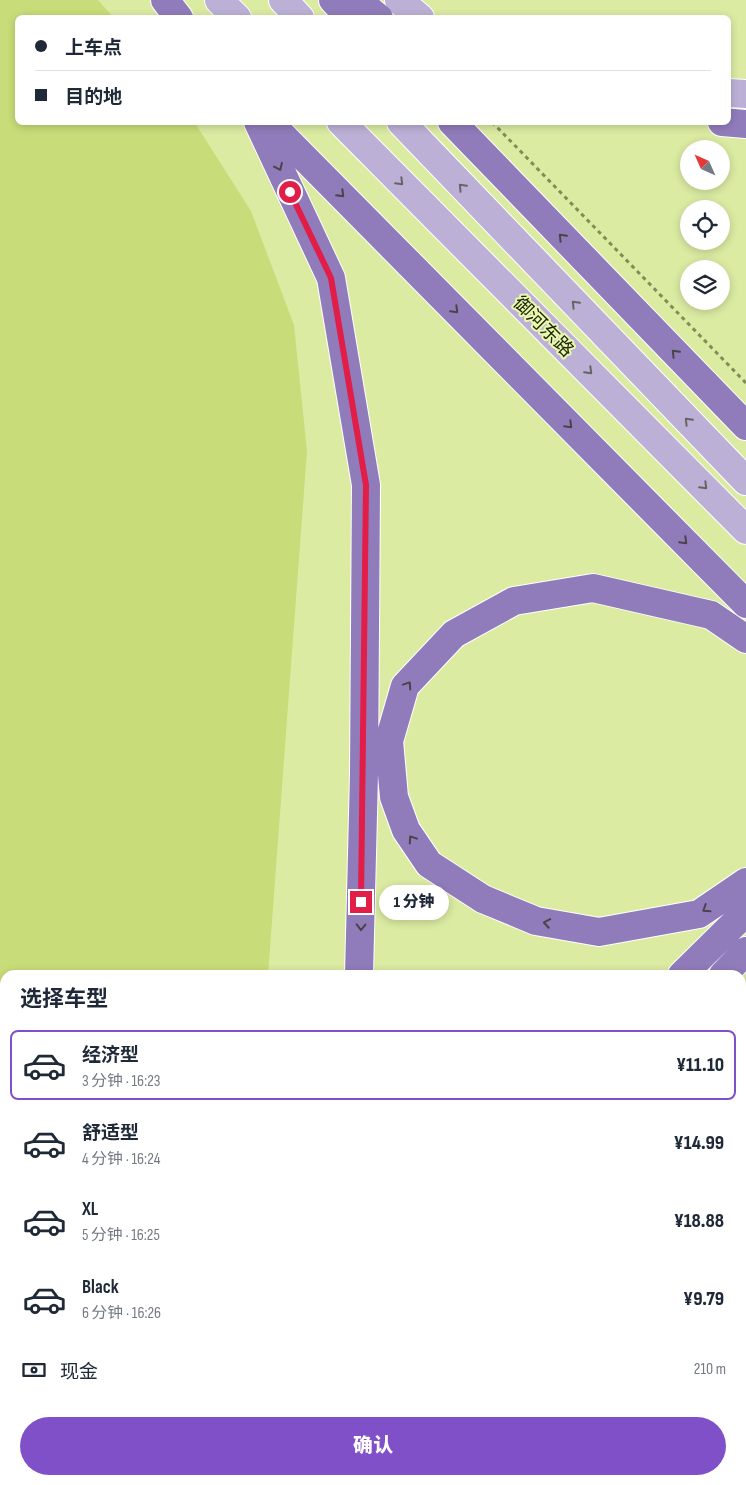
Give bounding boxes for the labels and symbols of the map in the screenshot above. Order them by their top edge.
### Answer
north arrow [680,140,730,190]
one-way arrow [272,162,283,171]
one-way arrow [395,176,404,185]
route start [279,181,301,203]
one-way arrow [459,183,468,192]
one-way arrow [335,189,344,198]
one-way arrow [559,233,568,242]
street label: 御河东路 [508,292,578,362]
one-way arrow [572,300,581,309]
one-way arrow [449,304,458,313]
one-way arrow [672,350,681,359]
one-way arrow [583,366,592,375]
one-way arrow [685,418,694,427]
one-way arrow [563,420,572,429]
one-way arrow [698,481,707,490]
one-way arrow [678,535,687,544]
one-way arrow [402,681,411,691]
one-way arrow [409,836,418,845]
callout: 1 分钟 [378,884,448,920]
route end [350,891,372,913]
one-way arrow [702,903,711,913]
one-way arrow [543,918,551,928]
one-way arrow [355,923,366,931]

